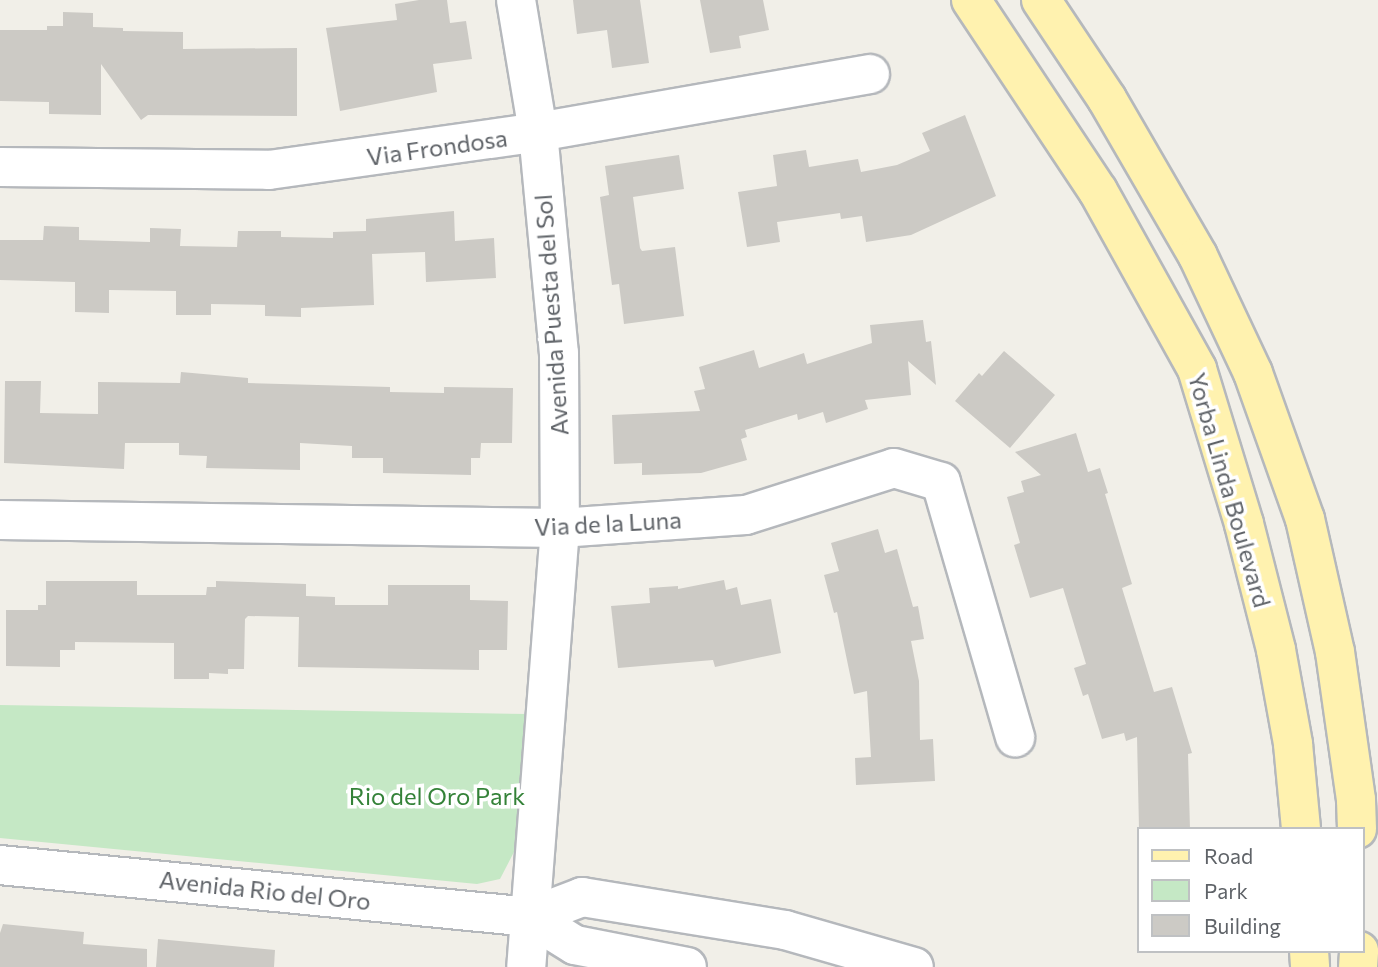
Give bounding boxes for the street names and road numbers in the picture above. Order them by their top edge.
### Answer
street label: Via Frondosa [365,123,509,171]
street label: Avenida Puesta del Sol [528,193,574,437]
street label: Yorba Linda Boulevard [1183,369,1277,611]
street label: Via de la Luna [534,505,682,541]
street label: Avenida Rio del Oro [158,865,372,915]

